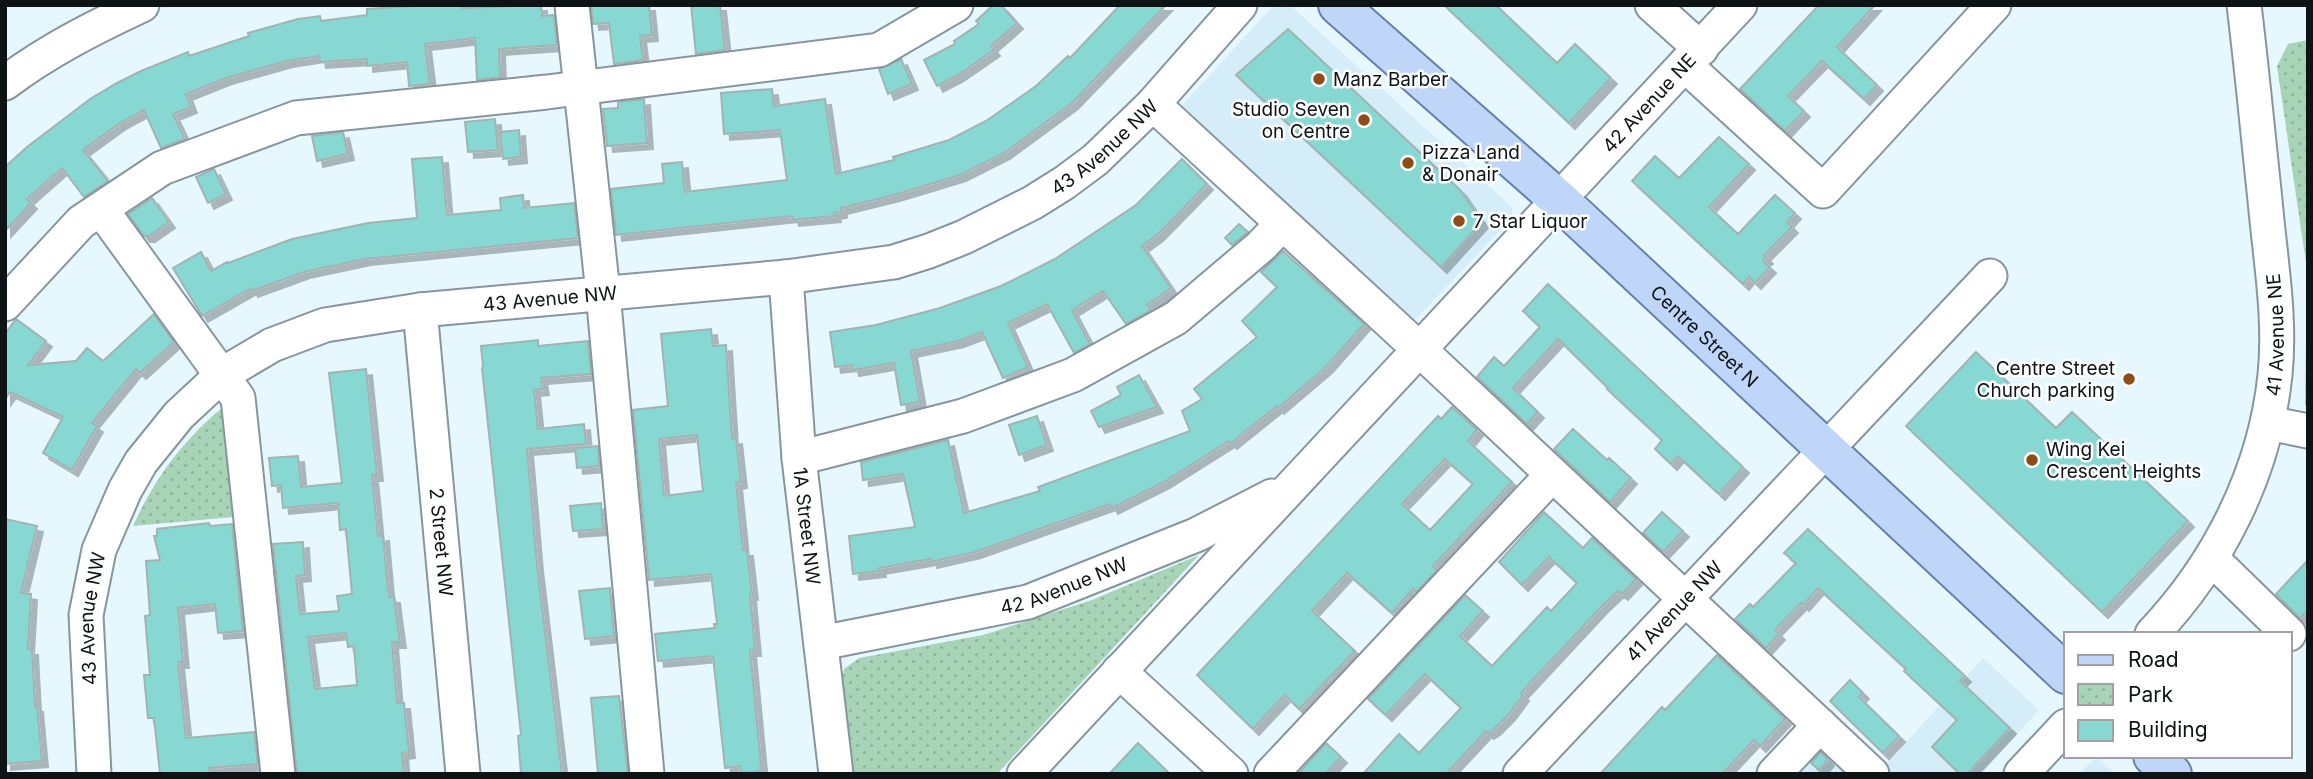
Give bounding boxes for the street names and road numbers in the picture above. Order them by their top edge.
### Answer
street label: 42 Avenue NE [1597,49,1701,157]
street label: 43 Avenue NW [1047,94,1163,200]
street label: 41 Avenue NE [2261,272,2288,398]
street label: Centre Street N [1646,280,1763,392]
street label: 43 Avenue NW [482,281,618,316]
street label: 1A Street NW [789,466,825,586]
street label: 2 Street NW [425,487,458,598]
street label: 43 Avenue NW [74,550,110,686]
street label: 42 Avenue NW [998,552,1131,619]
street label: 41 Avenue NW [1621,556,1727,666]

